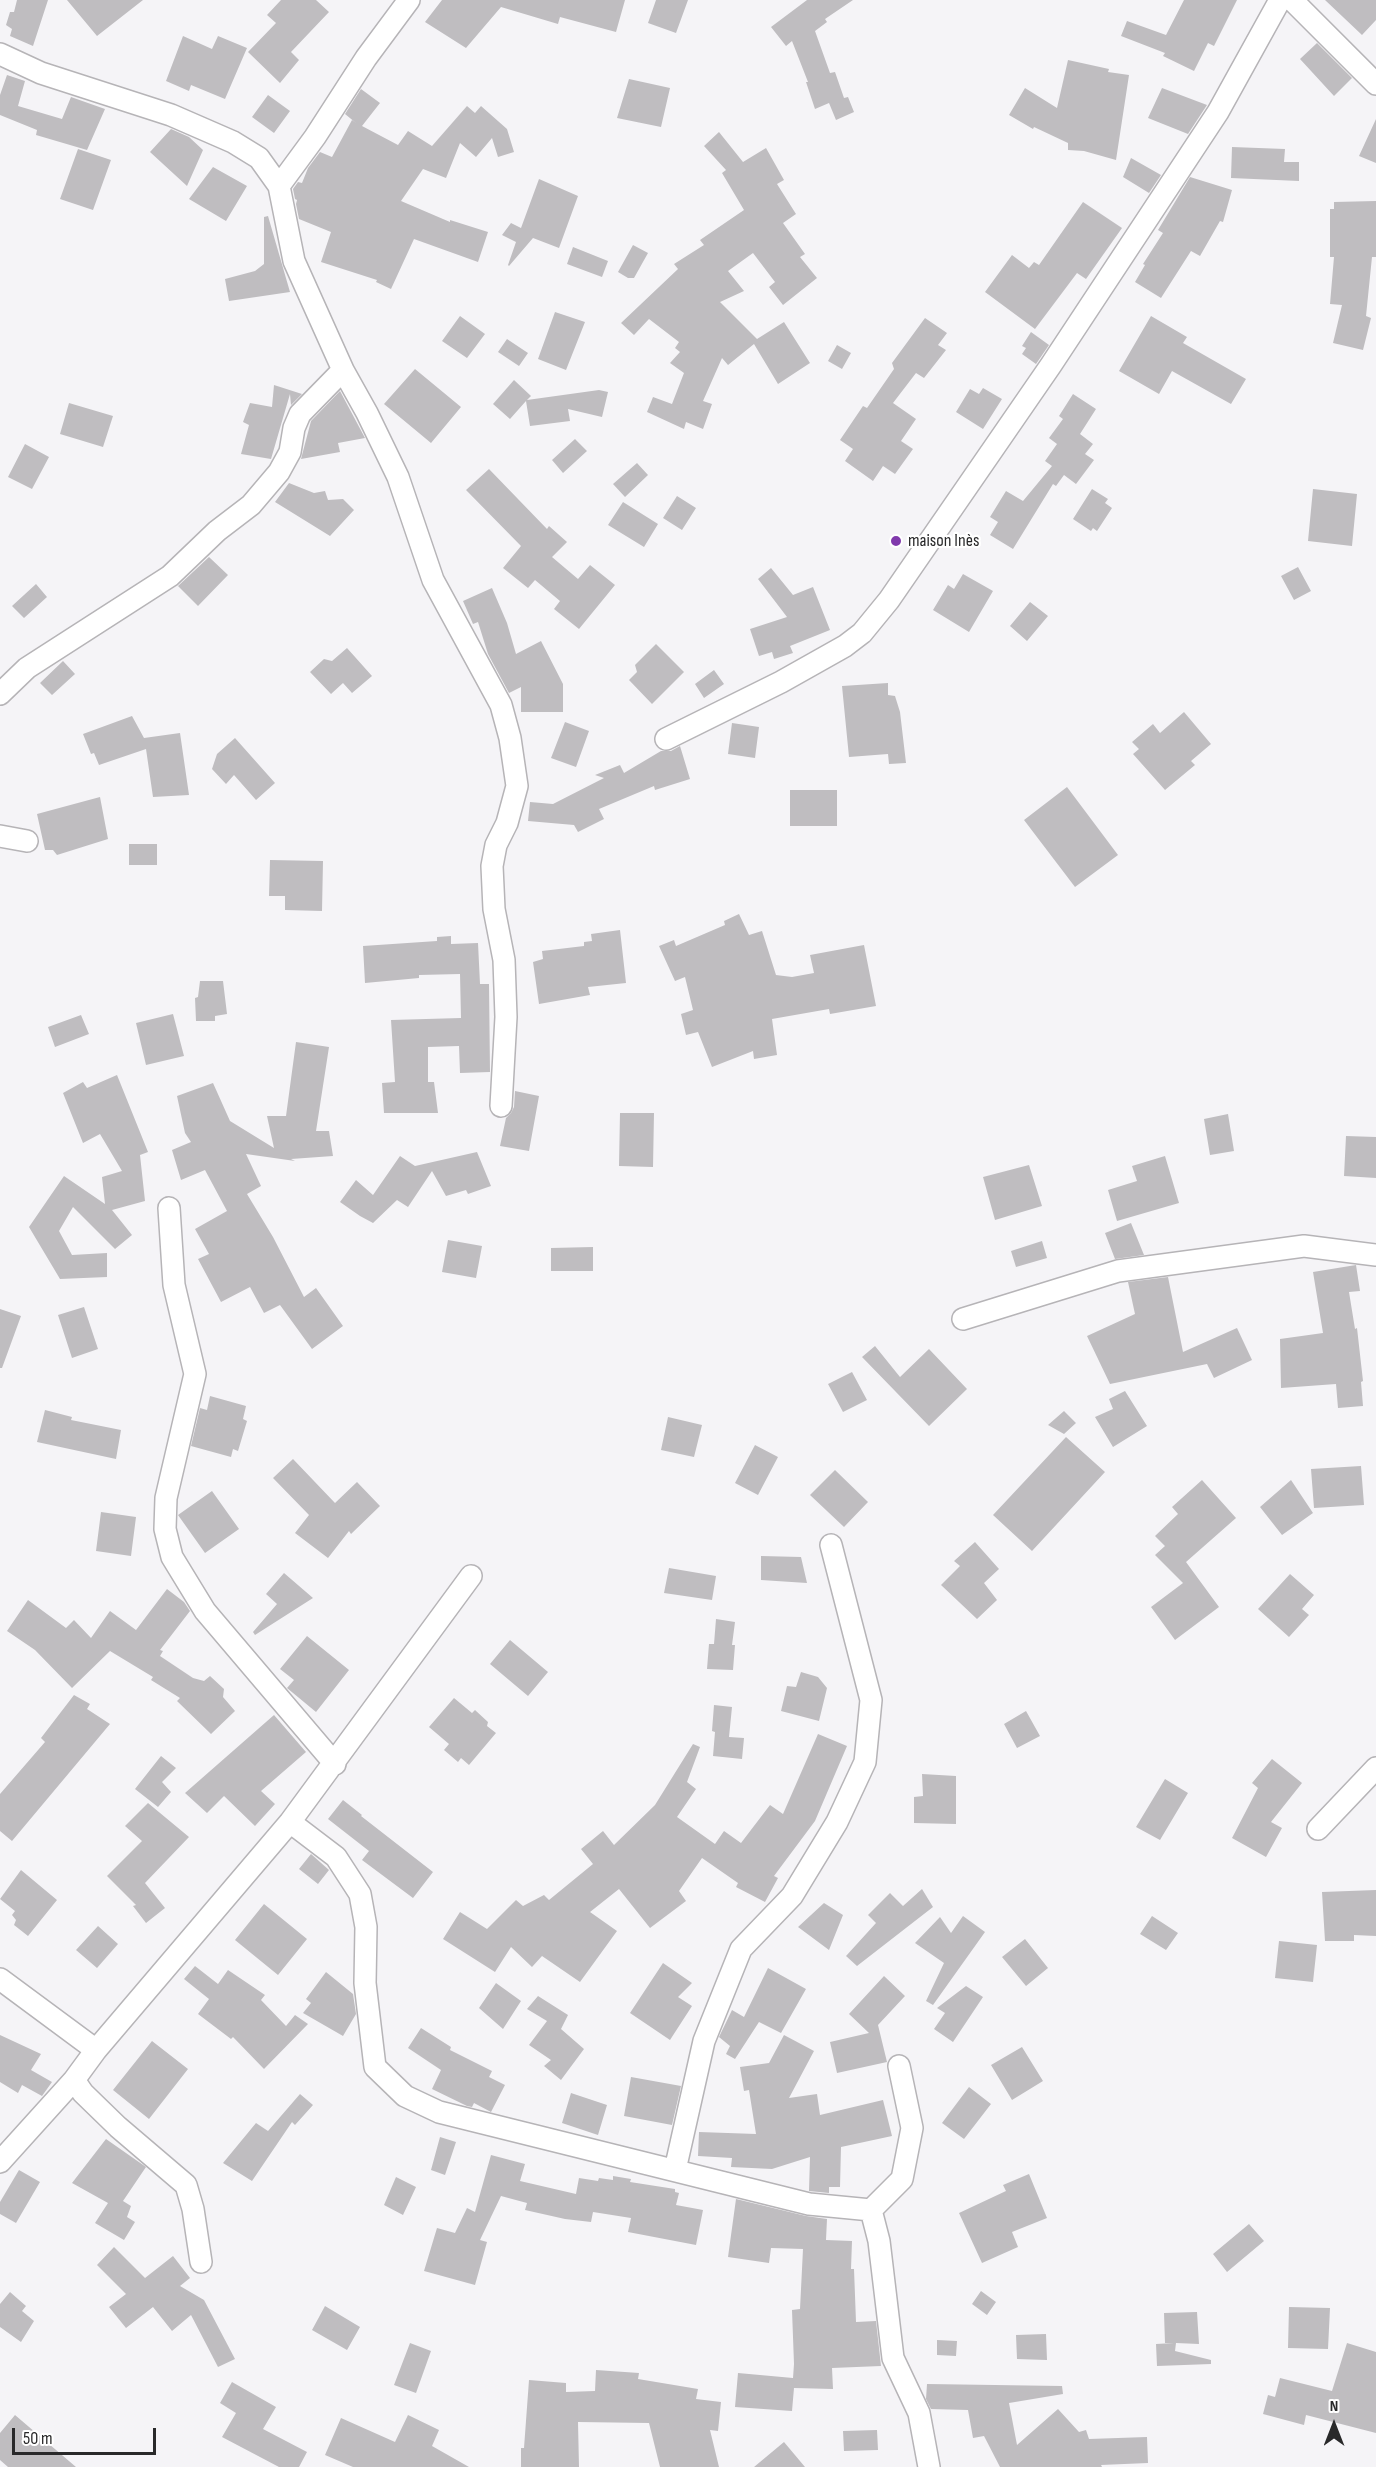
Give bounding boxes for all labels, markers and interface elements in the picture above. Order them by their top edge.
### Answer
place label: maison Inès [908,530,979,552]
marker: maison Inès [889,534,903,548]
north arrow [1304,2395,1364,2455]
text: N [1330,2397,1338,2416]
scale bar [15,2416,159,2454]
text: 50 m [23,2428,53,2449]

